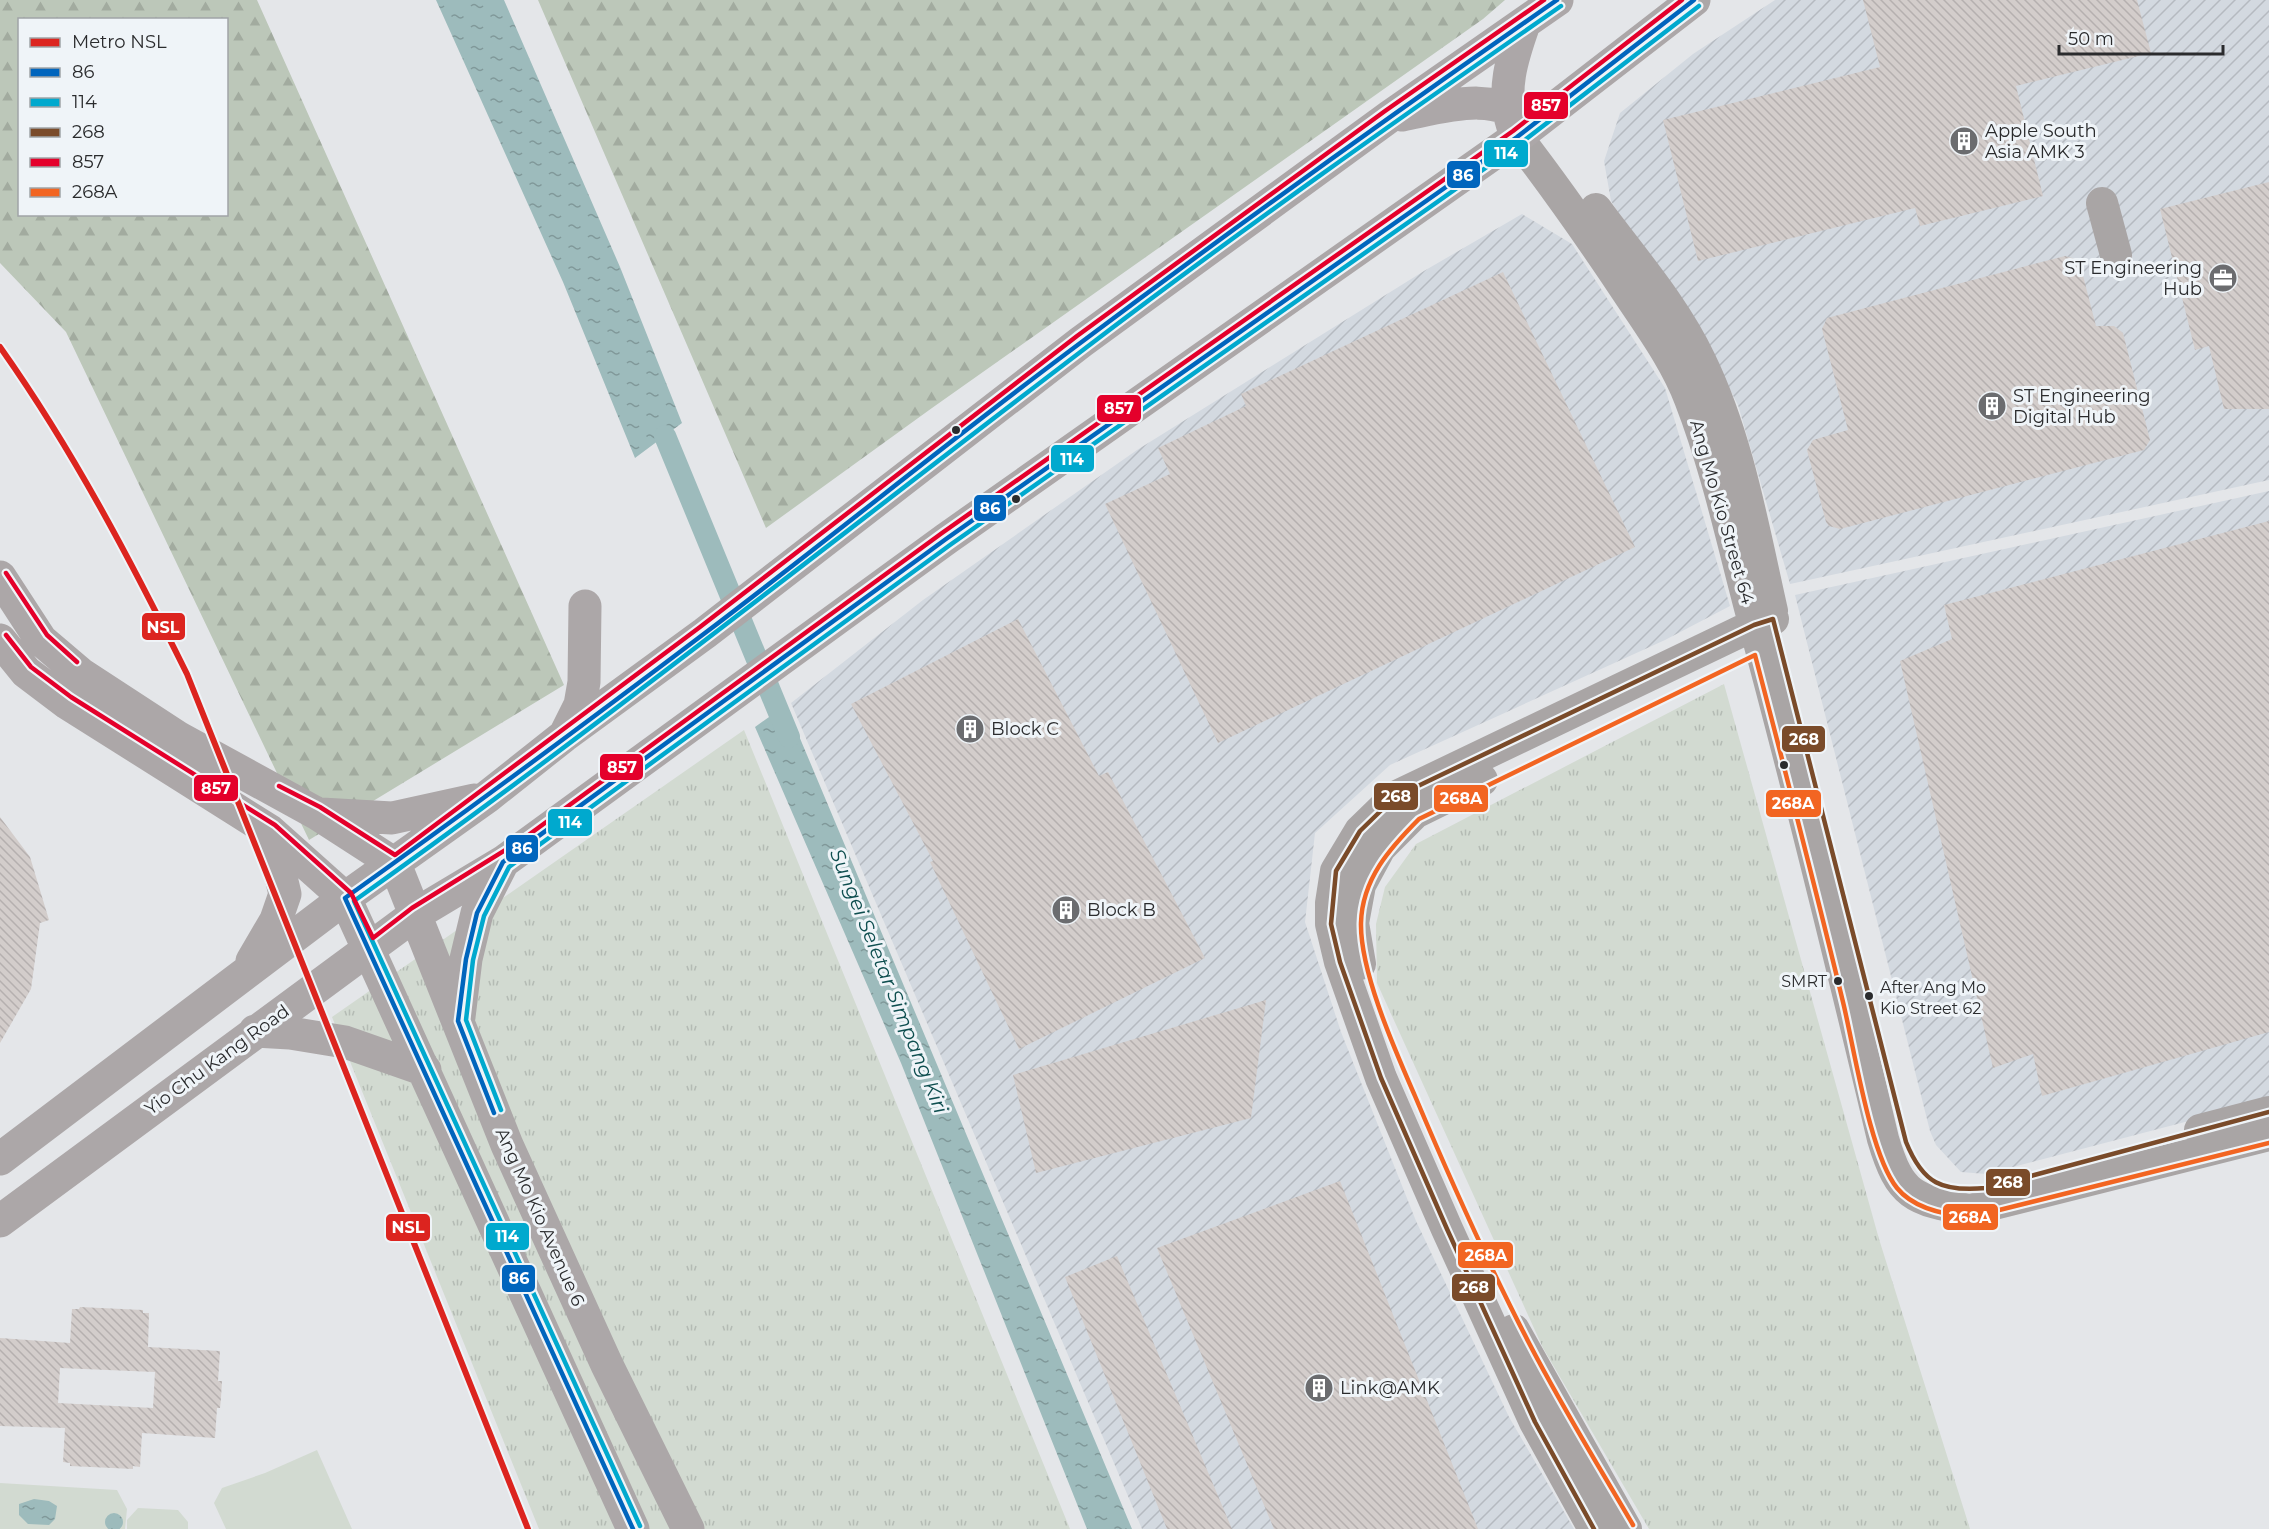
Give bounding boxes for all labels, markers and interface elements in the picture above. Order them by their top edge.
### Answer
legend [18,18,228,216]
scale bar [2059,18,2222,56]
text: 50 m [2068,28,2114,50]
text: Metro NSL [72,31,167,53]
text: 86 [72,61,94,83]
text: 114 [72,91,97,113]
line badge: 857 [1523,91,1569,120]
text: 857 [1531,96,1561,115]
place label: Apple South Asia AMK 3 [1985,120,2097,163]
text: 268 [72,121,105,143]
building icon: Apple South Asia AMK 3 [1948,125,1980,157]
line badge: 114 [1483,139,1529,168]
text: 114 [1494,144,1518,163]
text: 857 [72,151,104,173]
line badge: 86 [1446,160,1481,189]
text: 86 [1453,166,1473,185]
text: 268A [72,181,118,203]
place label: ST Engineering Hub [2064,257,2202,300]
office icon: ST Engineering Hub [2207,262,2239,294]
place label: ST Engineering Digital Hub [2013,385,2151,428]
building icon: ST Engineering Digital Hub [1976,390,2008,422]
line badge: 857 [1096,394,1142,423]
text: 857 [1104,399,1134,418]
street label: Ang Mo Kio Street 64 [1685,417,1759,607]
unlabelled marker [950,424,962,436]
line badge: 114 [1050,444,1095,473]
text: 114 [1060,450,1084,469]
unlabelled marker [1010,493,1022,505]
line badge: 86 [973,494,1007,522]
text: 86 [980,499,1000,518]
line badge: NSL [141,612,186,641]
text: NSL [147,618,180,637]
building icon: Block C [954,713,986,745]
place label: Block C [991,718,1059,740]
line badge: 268 [1781,725,1826,753]
text: 268 [1789,730,1819,749]
line badge: 857 [599,753,644,781]
text: 857 [607,758,637,777]
unlabelled marker [1778,759,1790,771]
line badge: 857 [193,774,239,802]
text: 857 [201,779,231,798]
line badge: 268 [1373,782,1419,811]
line badge: 268A [1433,784,1489,813]
text: 268 [1381,787,1411,806]
text: 268A [1440,789,1483,808]
line badge: 268A [1765,789,1822,818]
text: 268A [1772,794,1815,813]
line badge: 114 [547,808,593,837]
text: 114 [558,813,582,832]
line badge: 86 [505,834,539,863]
text: 86 [512,839,532,858]
water label: Sungei Seletar Simpang Kiri [825,845,953,1117]
building icon: Block B [1050,894,1082,926]
place label: Block B [1087,899,1156,921]
place label: SMRT [1781,972,1828,991]
marker: SMRT [1832,975,1844,987]
place label: After Ang Mo Kio Street 62 [1880,978,1986,1018]
marker: After Ang Mo Kio Street 62 [1863,990,1875,1002]
street label: Yio Chu Kang Road [140,1000,294,1120]
street label: Ang Mo Kio Avenue 6 [491,1125,589,1309]
line badge: 268 [1985,1168,2031,1197]
text: 268 [1993,1173,2023,1192]
line badge: 268A [1942,1203,1999,1231]
text: 268A [1949,1208,1992,1227]
line badge: NSL [385,1213,431,1242]
text: NSL [392,1218,425,1237]
line badge: 114 [485,1222,530,1251]
text: 114 [495,1227,519,1246]
line badge: 268A [1457,1241,1514,1269]
text: 268A [1465,1246,1508,1265]
line badge: 86 [501,1264,536,1293]
text: 86 [509,1269,529,1288]
line badge: 268 [1451,1273,1496,1302]
text: 268 [1459,1278,1489,1297]
building icon: Link@AMK [1303,1372,1335,1404]
place label: Link@AMK [1340,1377,1440,1399]

